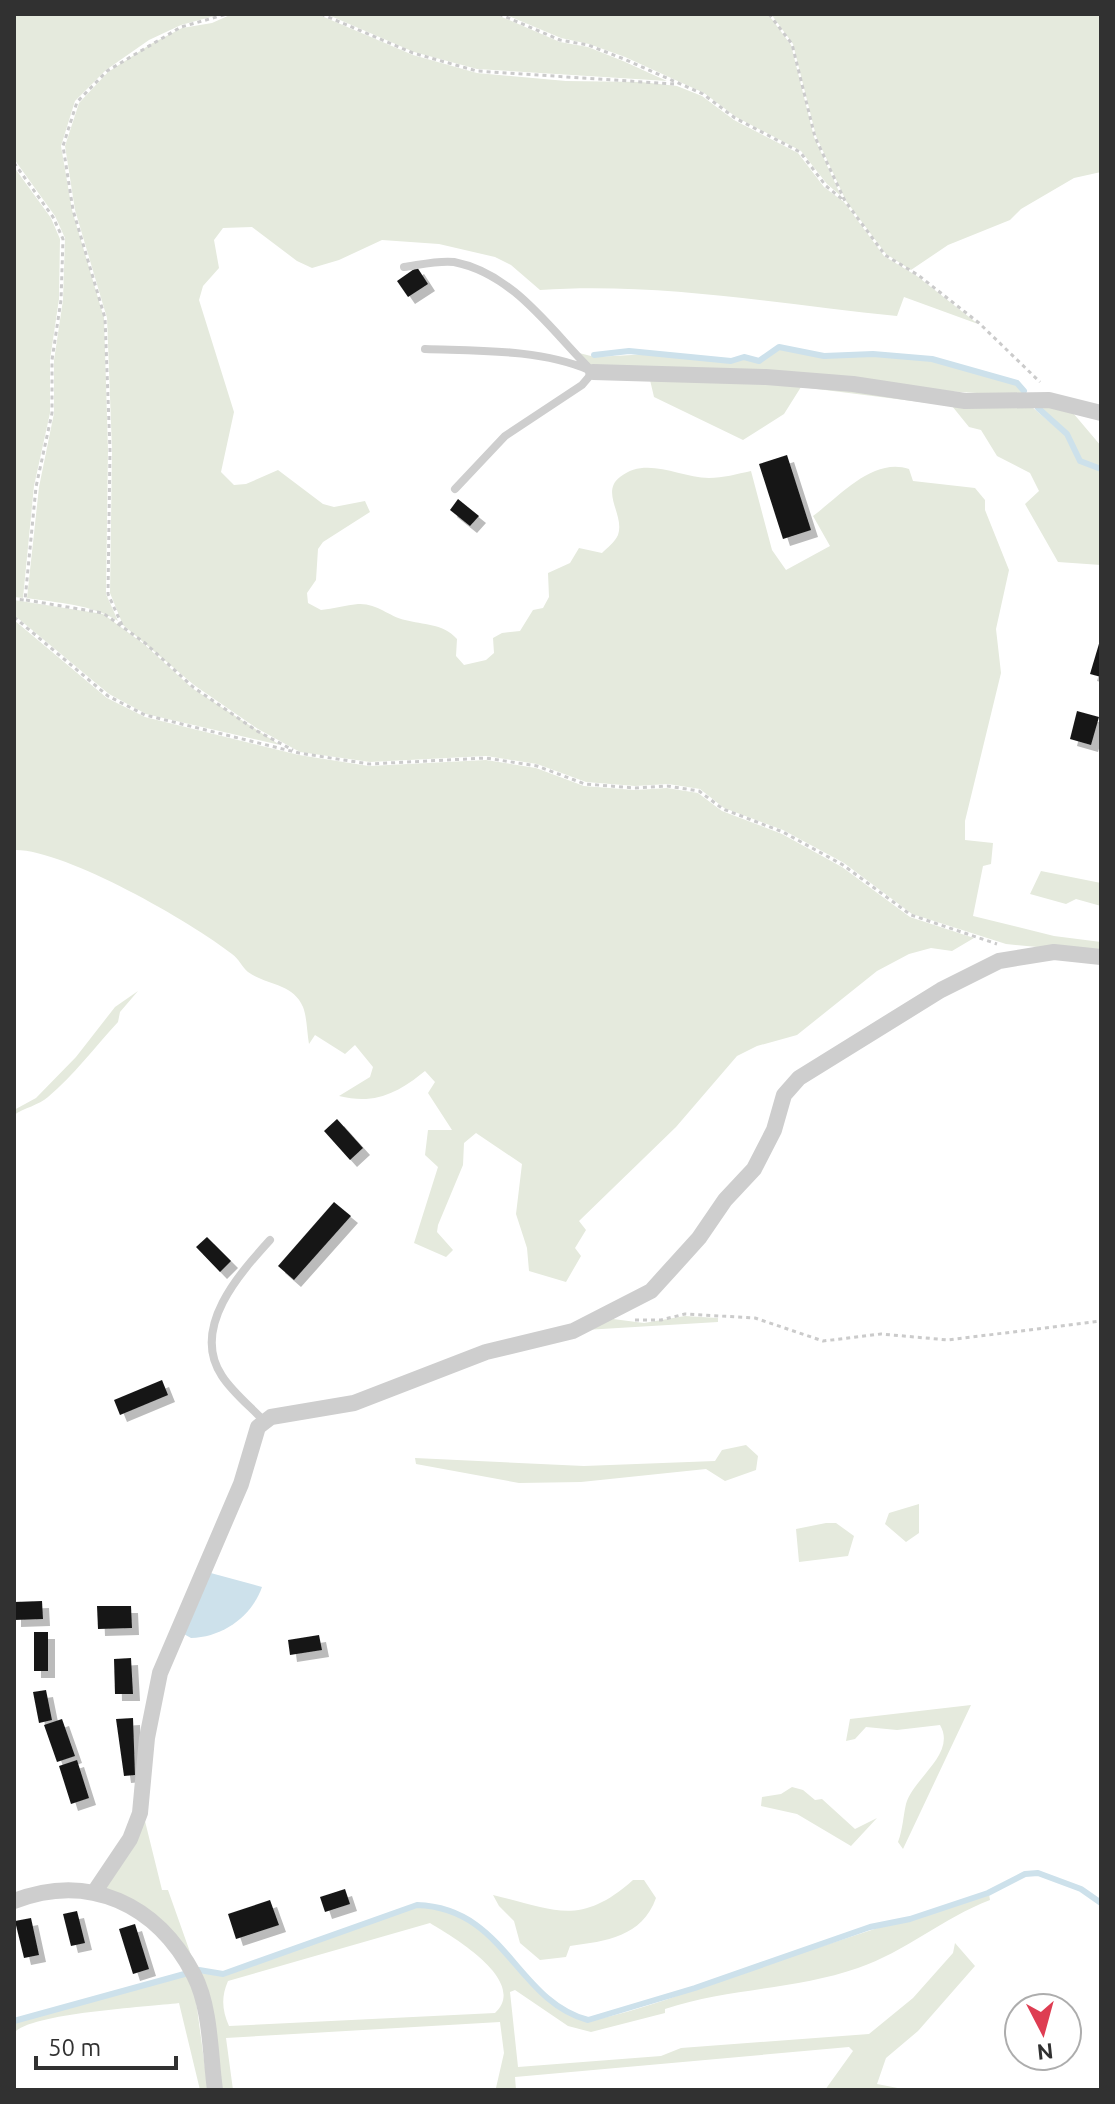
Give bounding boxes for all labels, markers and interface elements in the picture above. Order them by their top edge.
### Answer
north arrow [1003,1992,1083,2072]
scale bar [36,2020,176,2070]
text: 50 m [48,2034,101,2061]
text: N [1036,2039,1055,2066]

